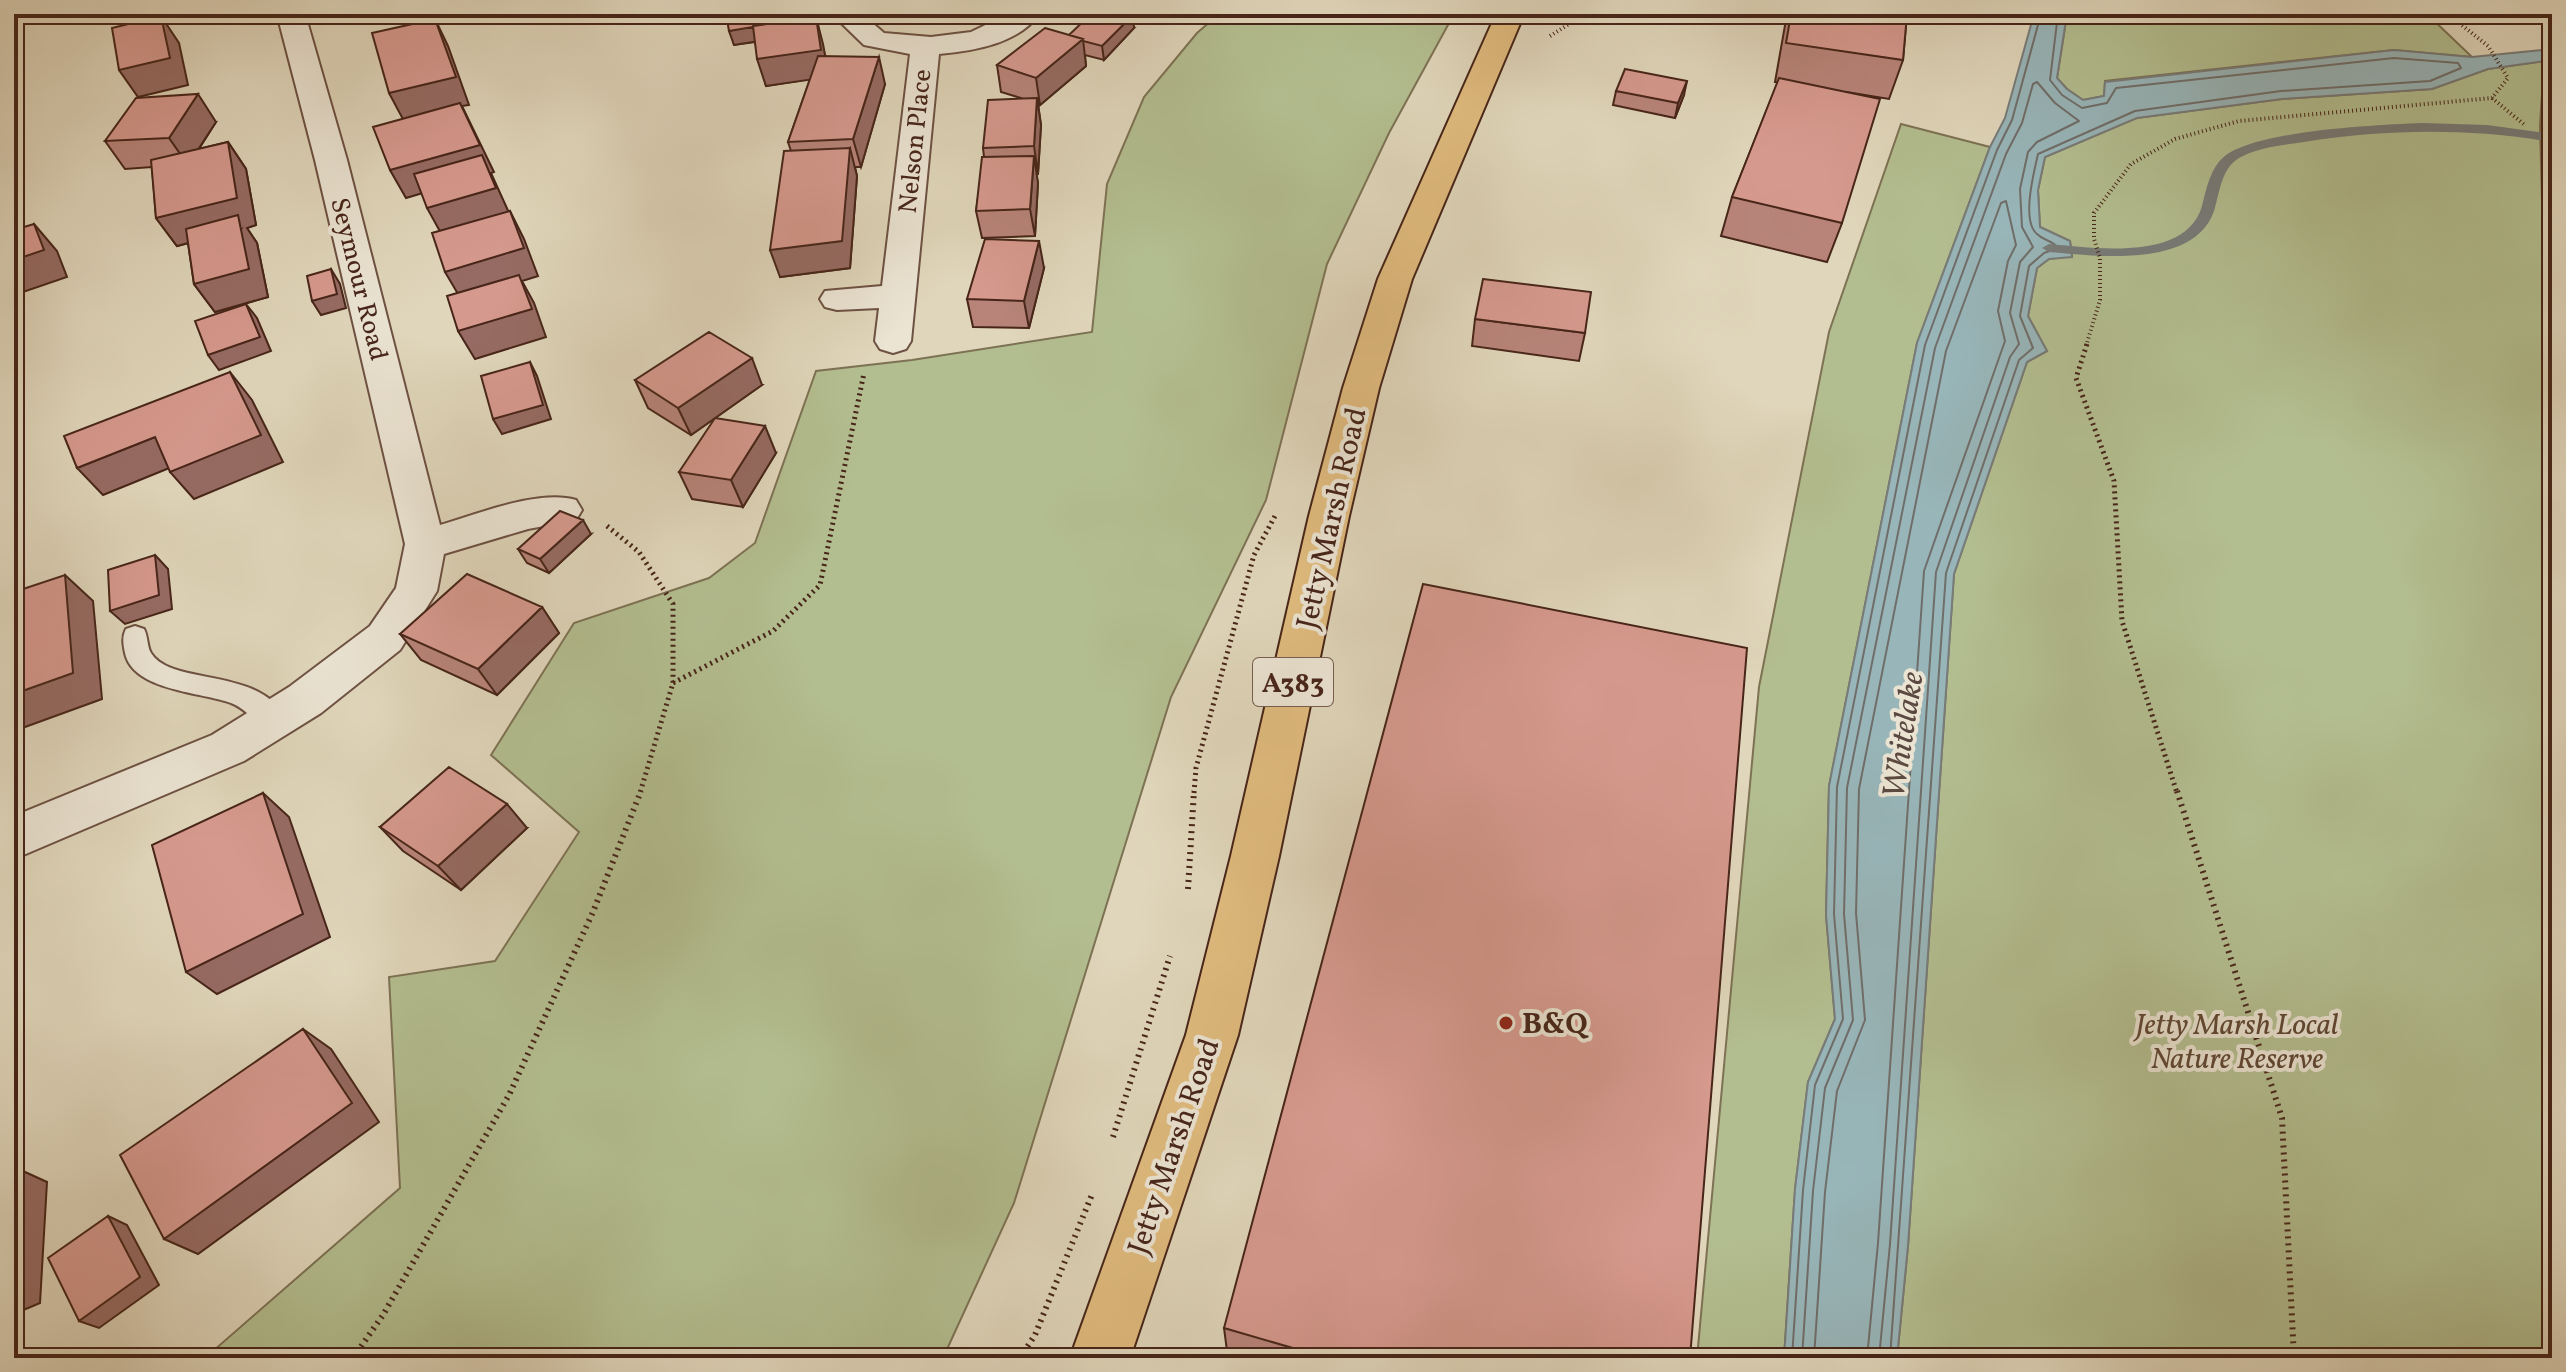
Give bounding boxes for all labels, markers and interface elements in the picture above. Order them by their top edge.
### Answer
street label: Nelson Place [891,67,941,215]
street label: Seymour Road [320,194,396,365]
street label: Jetty Marsh Road [1287,404,1379,633]
road number: A383 [1253,658,1333,706]
water label: Whitelake [1873,669,1937,802]
place label: B&Q [1522,1004,1589,1046]
park label: Jetty Marsh Local Nature Reserve [2132,1005,2339,1081]
marker: B&Q [1497,1014,1515,1032]
street label: Jetty Marsh Road [1118,1033,1232,1260]

